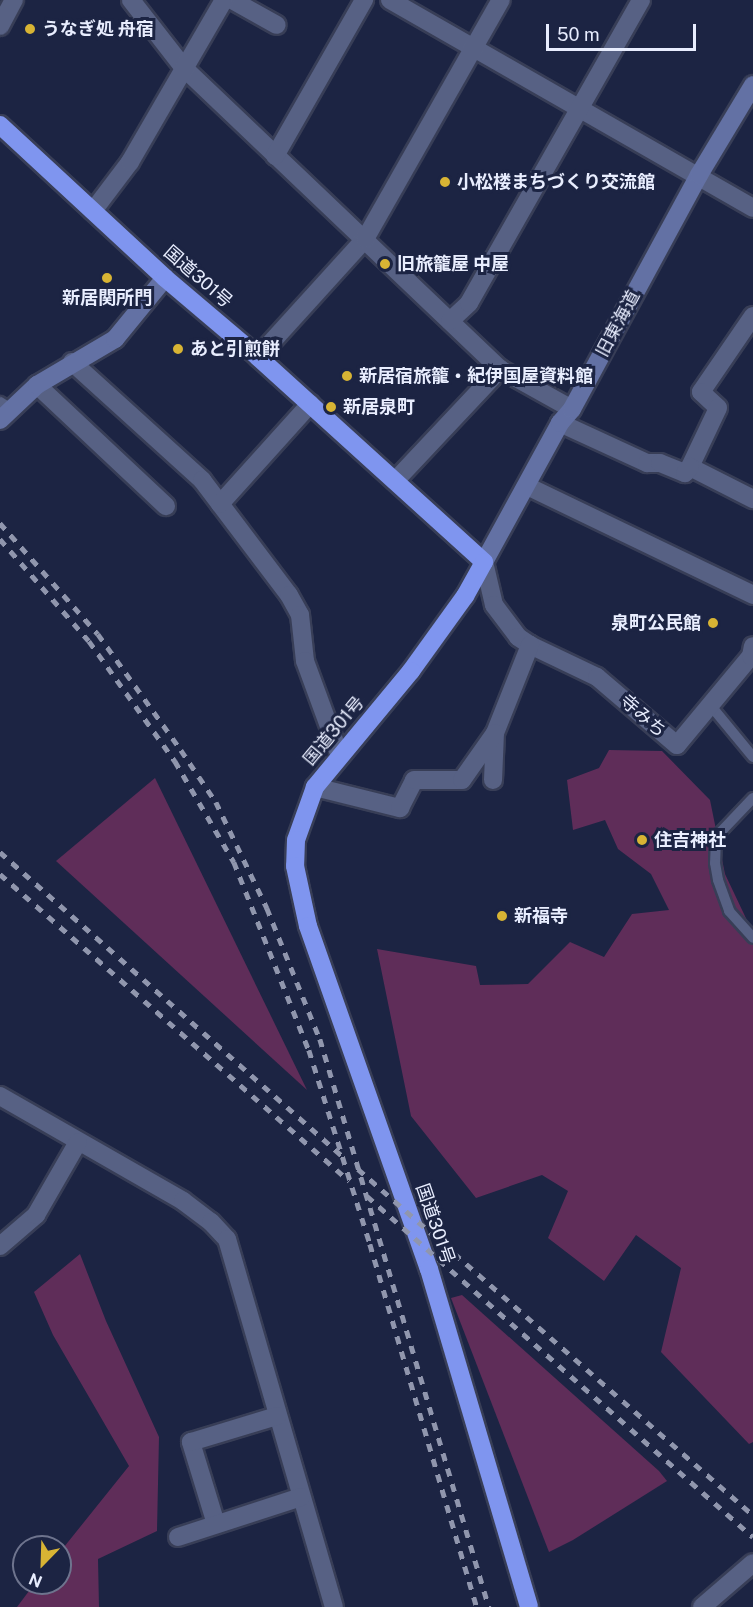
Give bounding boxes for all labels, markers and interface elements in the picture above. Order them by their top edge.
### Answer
scale bar [549,12,699,50]
place label: うなぎ処 舟宿 [42,18,154,40]
marker: うなぎ処 舟宿 [23,22,37,36]
text: 50 m [557,24,600,45]
place label: 小松楼まちづくり交流館 [457,171,655,193]
marker: 小松楼まちづくり交流館 [438,175,452,189]
street label: 国道301号 [159,241,237,313]
place label: 旧旅籠屋 中屋 [397,253,509,275]
marker: 旧旅籠屋 中屋 [378,257,392,271]
marker: 新居関所門 [100,271,114,285]
place label: 新居関所門 [62,287,152,309]
street label: 旧東海道 [592,287,644,361]
place label: あと引煎餅 [190,338,280,360]
marker: あと引煎餅 [171,342,185,356]
place label: 新居宿旅籠・紀伊国屋資料館 [359,365,593,387]
marker: 新居宿旅籠・紀伊国屋資料館 [340,369,354,383]
place label: 新居泉町 [343,396,415,418]
marker: 新居泉町 [324,400,338,414]
place label: 泉町公民館 [611,612,701,634]
marker: 泉町公民館 [706,616,720,630]
street label: 寺みち [616,690,670,742]
street label: 国道301号 [299,692,369,770]
place label: 住吉神社 [654,829,726,851]
marker: 住吉神社 [635,833,649,847]
place label: 新福寺 [514,905,568,927]
marker: 新福寺 [495,909,509,923]
street label: 国道301号 [411,1181,459,1267]
north arrow [12,1535,72,1595]
text: N [26,1569,45,1591]

